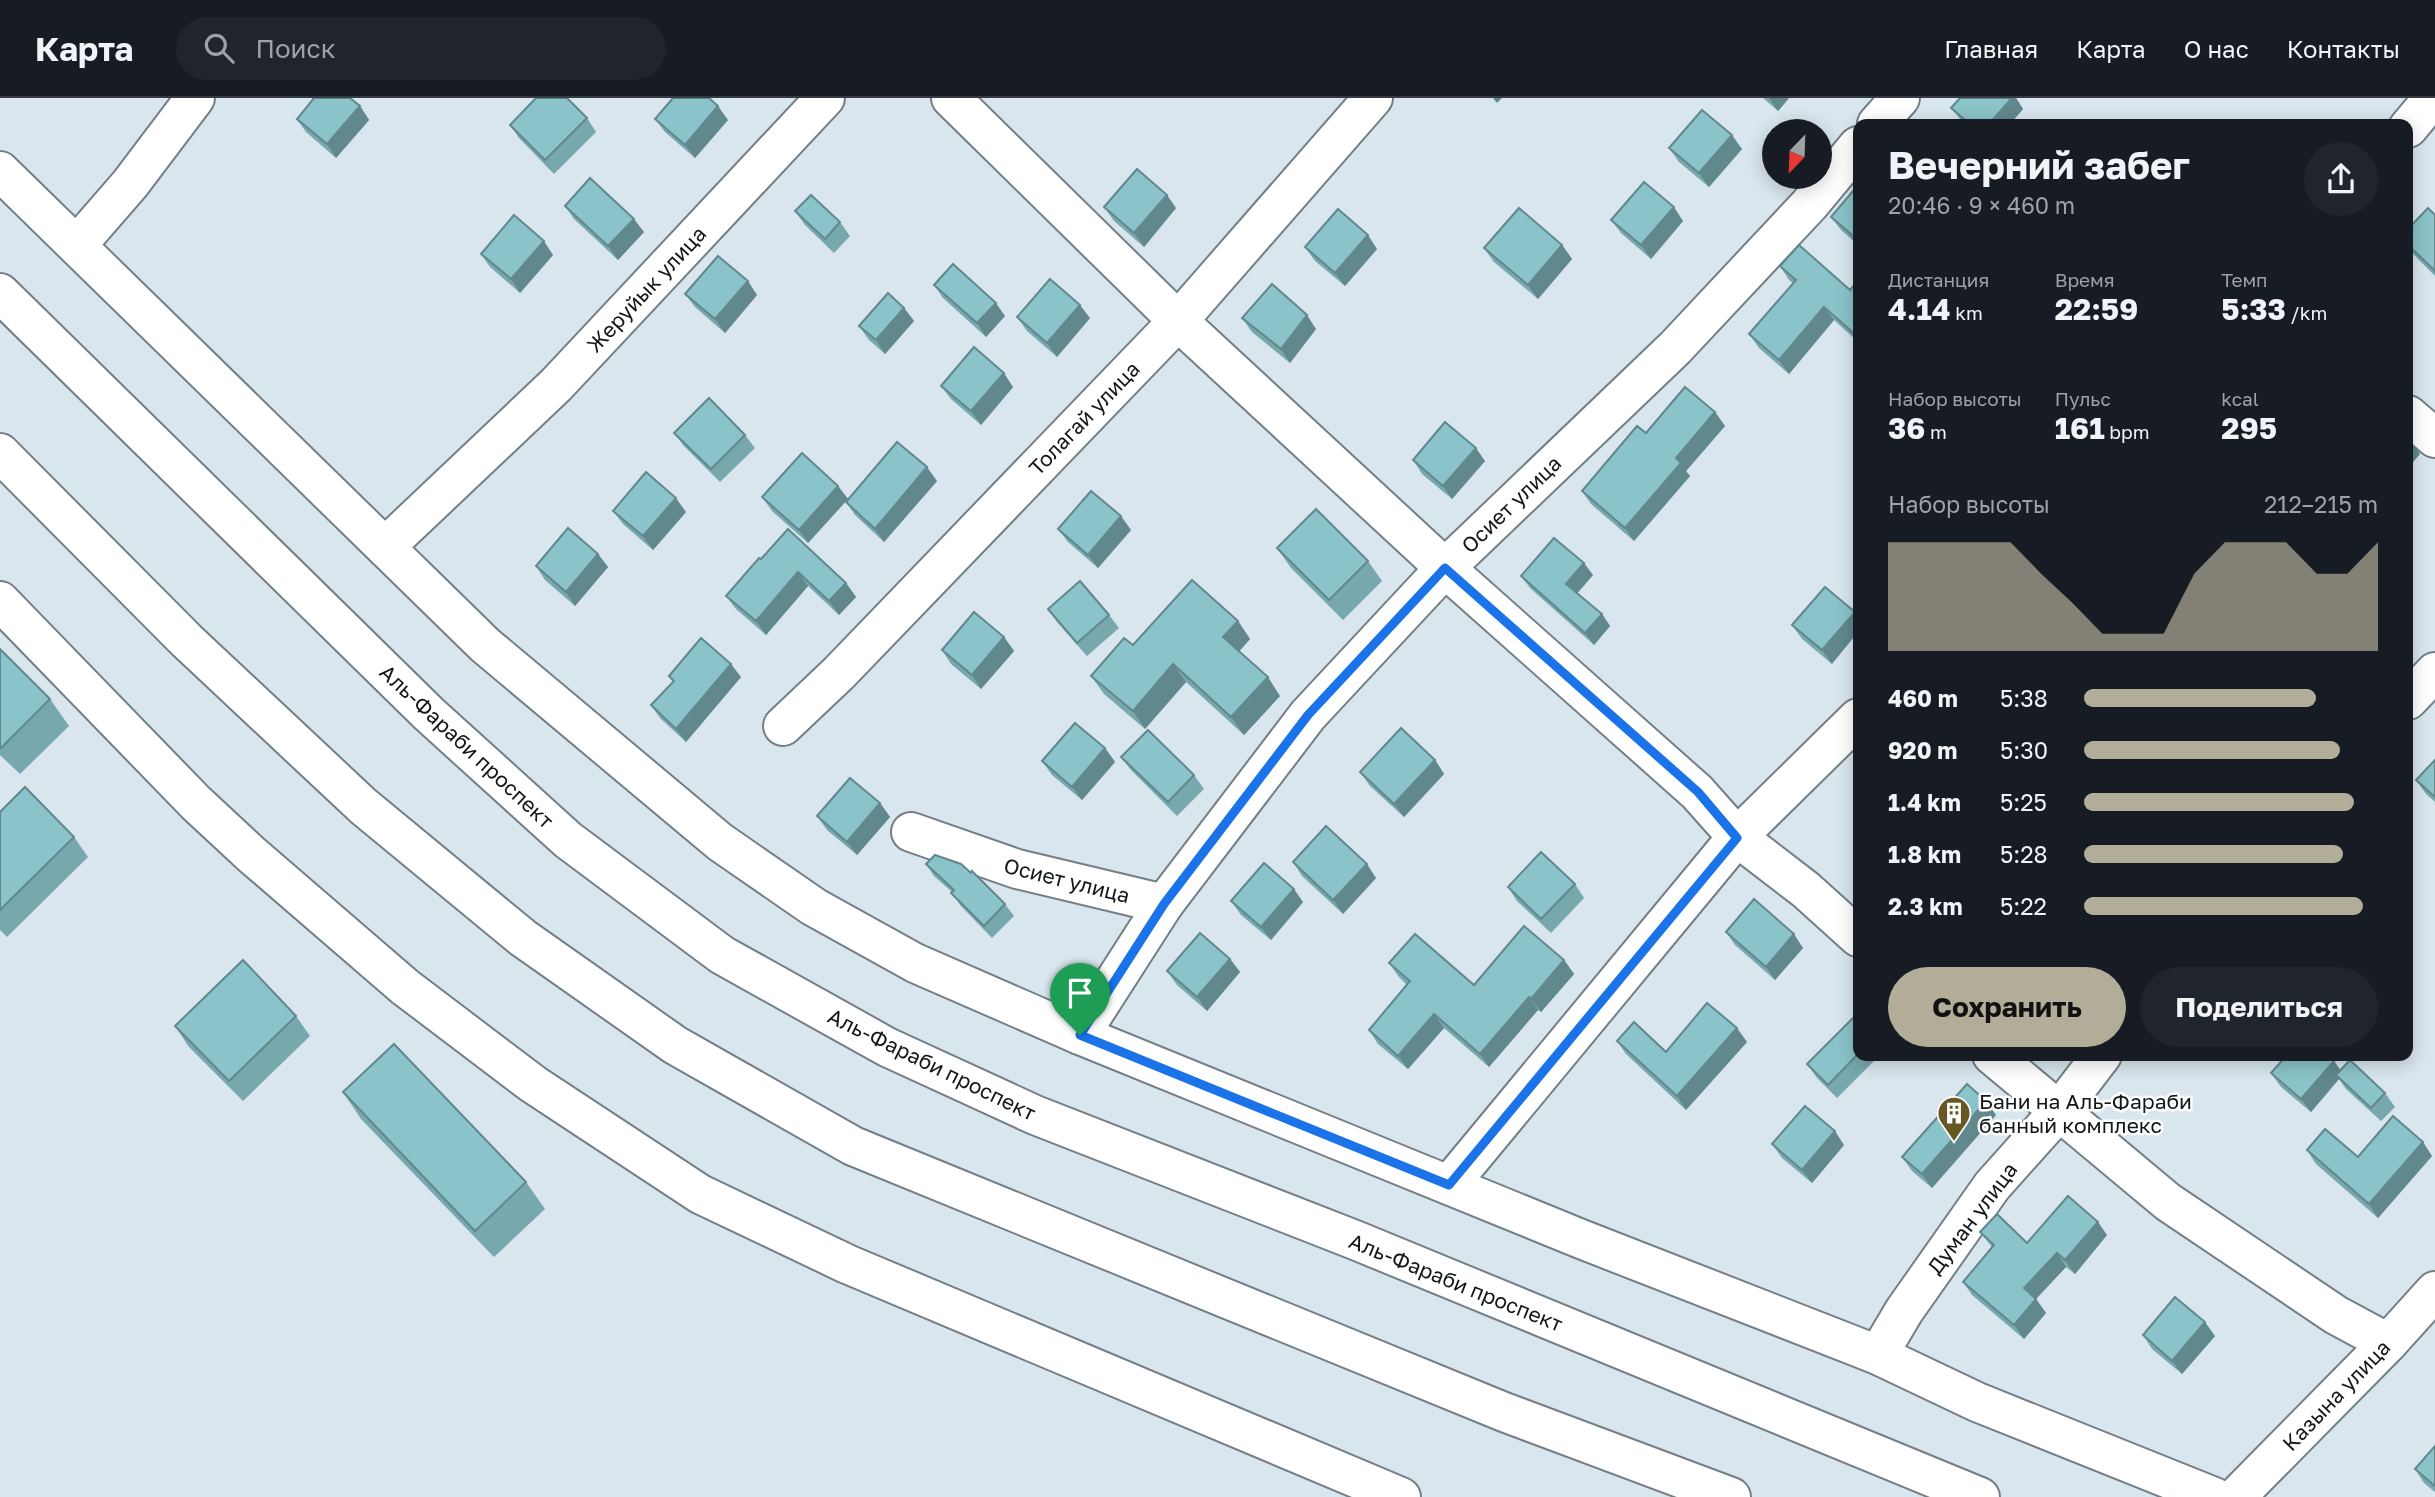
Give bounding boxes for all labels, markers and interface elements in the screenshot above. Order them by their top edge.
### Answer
search box [176,17,666,80]
text: Карта [35,29,134,68]
icon: search [200,29,238,67]
text: Поиск [256,33,336,64]
text: Главная [1944,34,2038,63]
text: Карта [2076,34,2146,63]
text: О нас [2184,34,2249,63]
text: Контакты [2287,34,2400,63]
north arrow [1762,119,1832,189]
map controls [1762,119,1832,189]
text: Вечерний забег [1888,142,2190,187]
button: share [2304,142,2378,216]
text: 20:46 · 9 × 460 m [1888,191,2075,219]
street label: Жеруйык улица [581,220,711,358]
text: Дистанция [1888,268,1989,291]
text: Время [2055,268,2115,291]
text: Темп [2221,268,2268,291]
text: 4.14 [1888,291,1951,327]
text: 22:59 [2055,291,2138,327]
text: 5:33 [2221,291,2286,327]
text: km [1951,301,1983,324]
text: /km [2286,301,2327,324]
street label: Толагай улица [1023,356,1145,480]
text: Набор высоты [1888,387,2022,410]
text: Пульс [2055,387,2111,410]
text: kcal [2221,387,2259,410]
text: 36 [1888,410,1925,446]
text: 161 [2055,410,2105,446]
text: 295 [2221,410,2277,446]
text: m [1925,420,1947,443]
text: bpm [2105,420,2150,443]
street label: Осиет улица [1456,450,1566,558]
text: Набор высоты [1888,490,2050,518]
text: 212–215 m [2264,490,2378,518]
street label: Аль-Фараби проспект [375,659,559,833]
text: 460 m [1888,684,1958,712]
text: 5:38 [2000,684,2048,712]
text: 920 m [1888,736,1957,764]
text: 5:30 [2000,736,2048,764]
text: 1.4 km [1888,788,1961,816]
text: 5:25 [2000,788,2047,816]
text: 1.8 km [1888,840,1961,868]
text: 5:28 [2000,840,2048,868]
street label: Осиет улица [1001,852,1133,908]
text: 2.3 km [1888,892,1963,920]
text: 5:22 [2000,892,2047,920]
pin [1050,963,1110,1035]
button: Сохранить [1888,967,2126,1047]
button: Поделиться [2140,967,2378,1047]
icon: arrive [1061,974,1099,1012]
street label: Аль-Фараби проспект [824,1002,1040,1126]
place label: Бани на Аль-Фараби банный комплекс [1979,1088,2192,1138]
building icon: Бани на Аль-Фараби банный комплекс [1935,1094,1973,1143]
street label: Думан улица [1922,1157,2022,1279]
street label: Аль-Фараби проспект [1345,1227,1567,1337]
street label: Казына улица [2277,1334,2395,1456]

